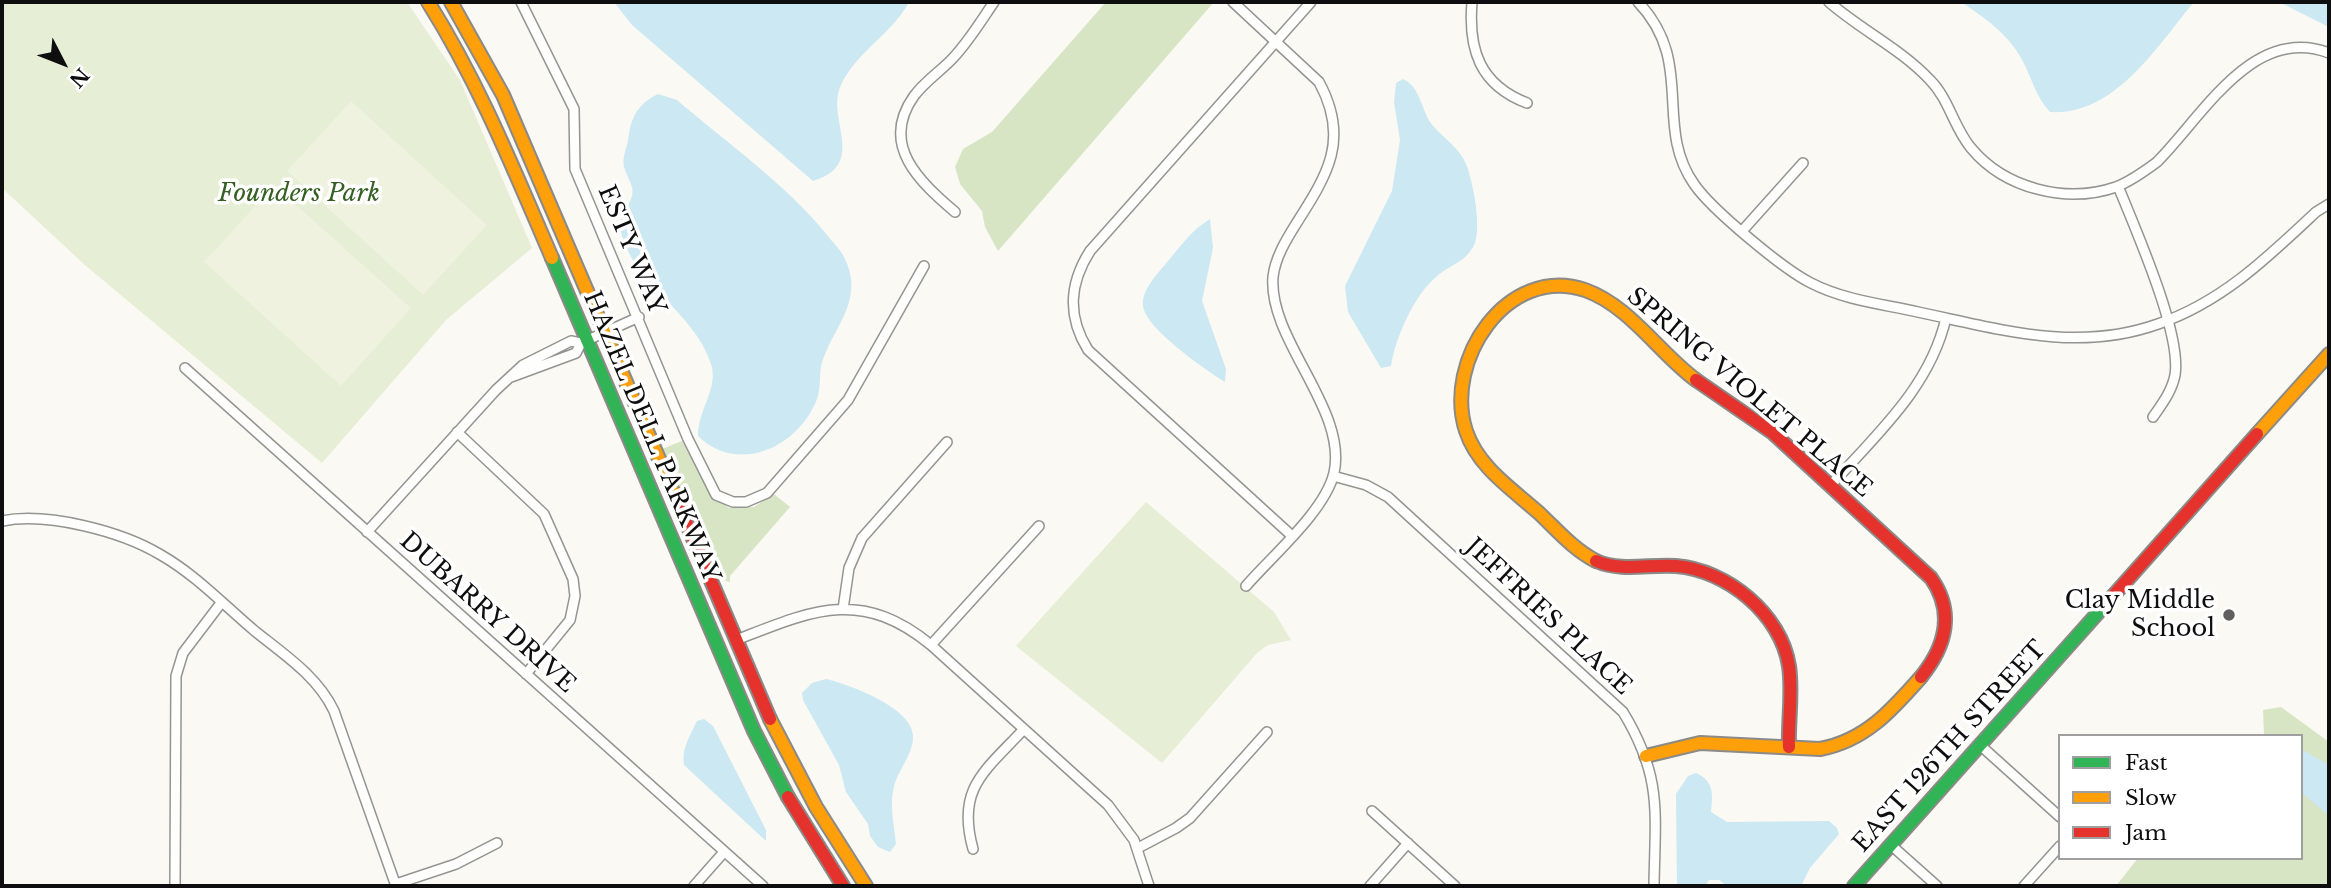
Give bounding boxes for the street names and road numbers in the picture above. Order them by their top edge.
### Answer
street label: ESTY WAY [591,181,671,319]
street label: SPRING VIOLET PLACE [1621,282,1877,504]
street label: HAZEL DELL PARKWAY [577,287,725,587]
street label: DUBARRY DRIVE [394,527,580,699]
street label: JEFFRIES PLACE [1459,533,1637,701]
street label: EAST 126TH STREET [1848,635,2052,859]

